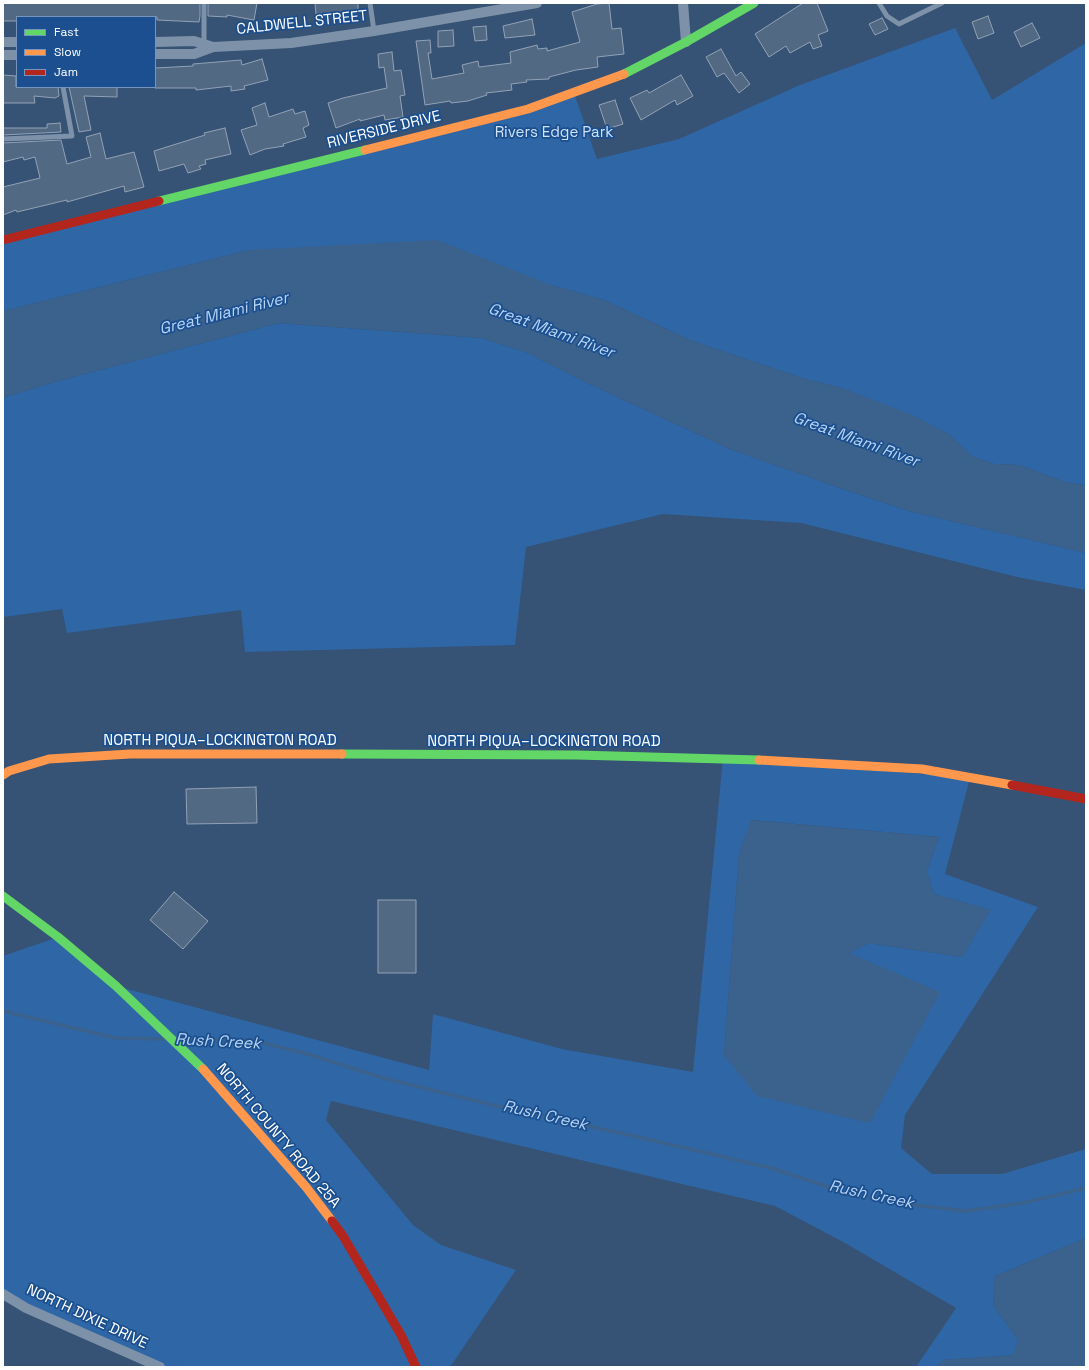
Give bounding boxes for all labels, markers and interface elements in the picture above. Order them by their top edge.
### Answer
street label: CALDWELL STREET [236,7,368,39]
legend [16,16,156,88]
text: Fast [54,24,79,40]
text: Slow [54,44,81,60]
text: Jam [54,64,78,80]
street label: RIVERSIDE DRIVE [325,107,443,153]
park label: Rivers Edge Park [495,124,613,142]
water label: Great Miami River [157,289,291,339]
water label: Great Miami River [485,299,617,363]
water label: Great Miami River [790,408,922,472]
street label: NORTH PIQUA–LOCKINGTON ROAD [103,732,337,750]
street label: NORTH PIQUA–LOCKINGTON ROAD [427,733,661,751]
water label: Rush Creek [175,1030,261,1054]
street label: NORTH COUNTY ROAD 25A [212,1060,344,1212]
water label: Rush Creek [501,1097,589,1135]
water label: Rush Creek [827,1177,915,1213]
street label: NORTH DIXIE DRIVE [23,1281,151,1353]

